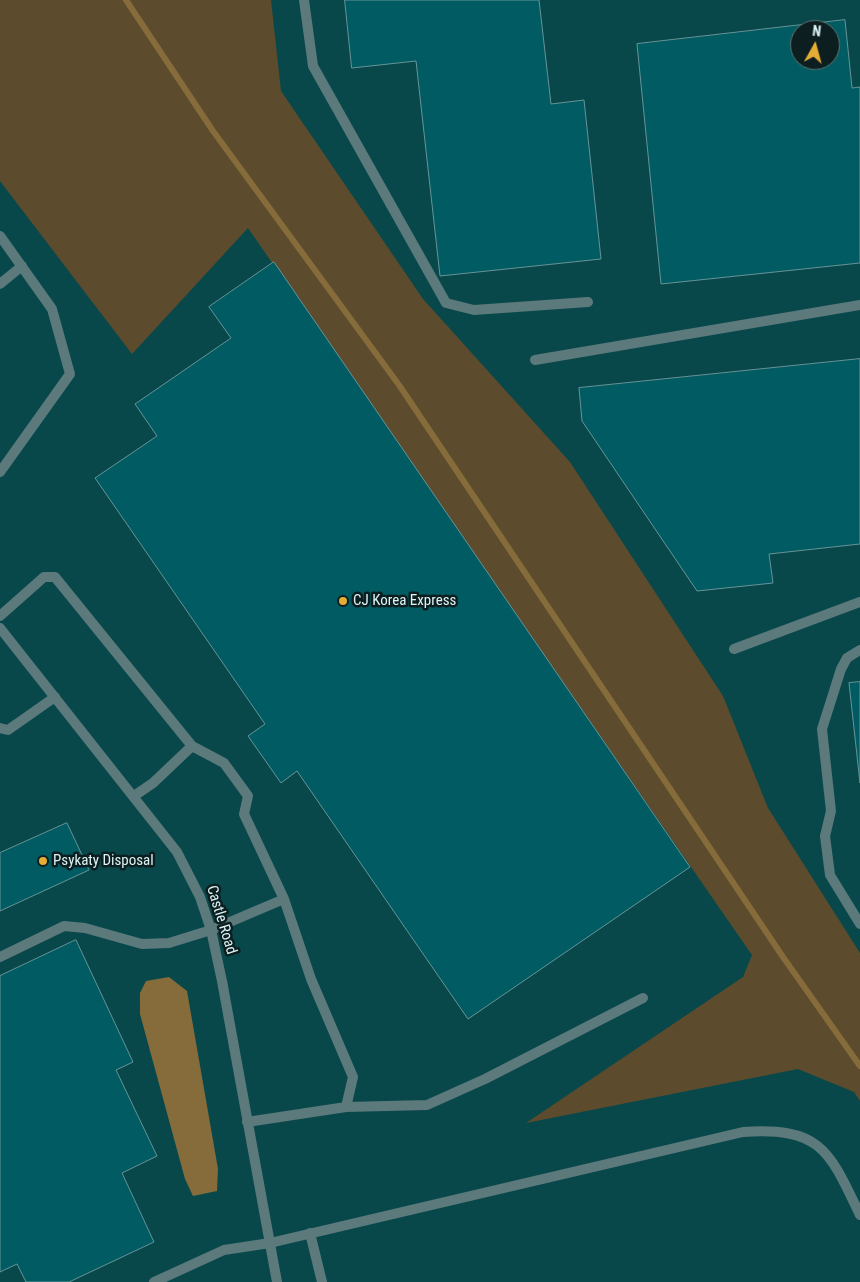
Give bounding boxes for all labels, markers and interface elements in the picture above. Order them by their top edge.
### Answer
north arrow [790,20,840,70]
text: N [811,23,822,40]
place label: CJ Korea Express [353,592,456,610]
marker: CJ Korea Express [337,595,349,607]
place label: Psykaty Disposal [53,852,154,870]
marker: Psykaty Disposal [37,855,49,867]
street label: Castle Road [202,883,240,957]

